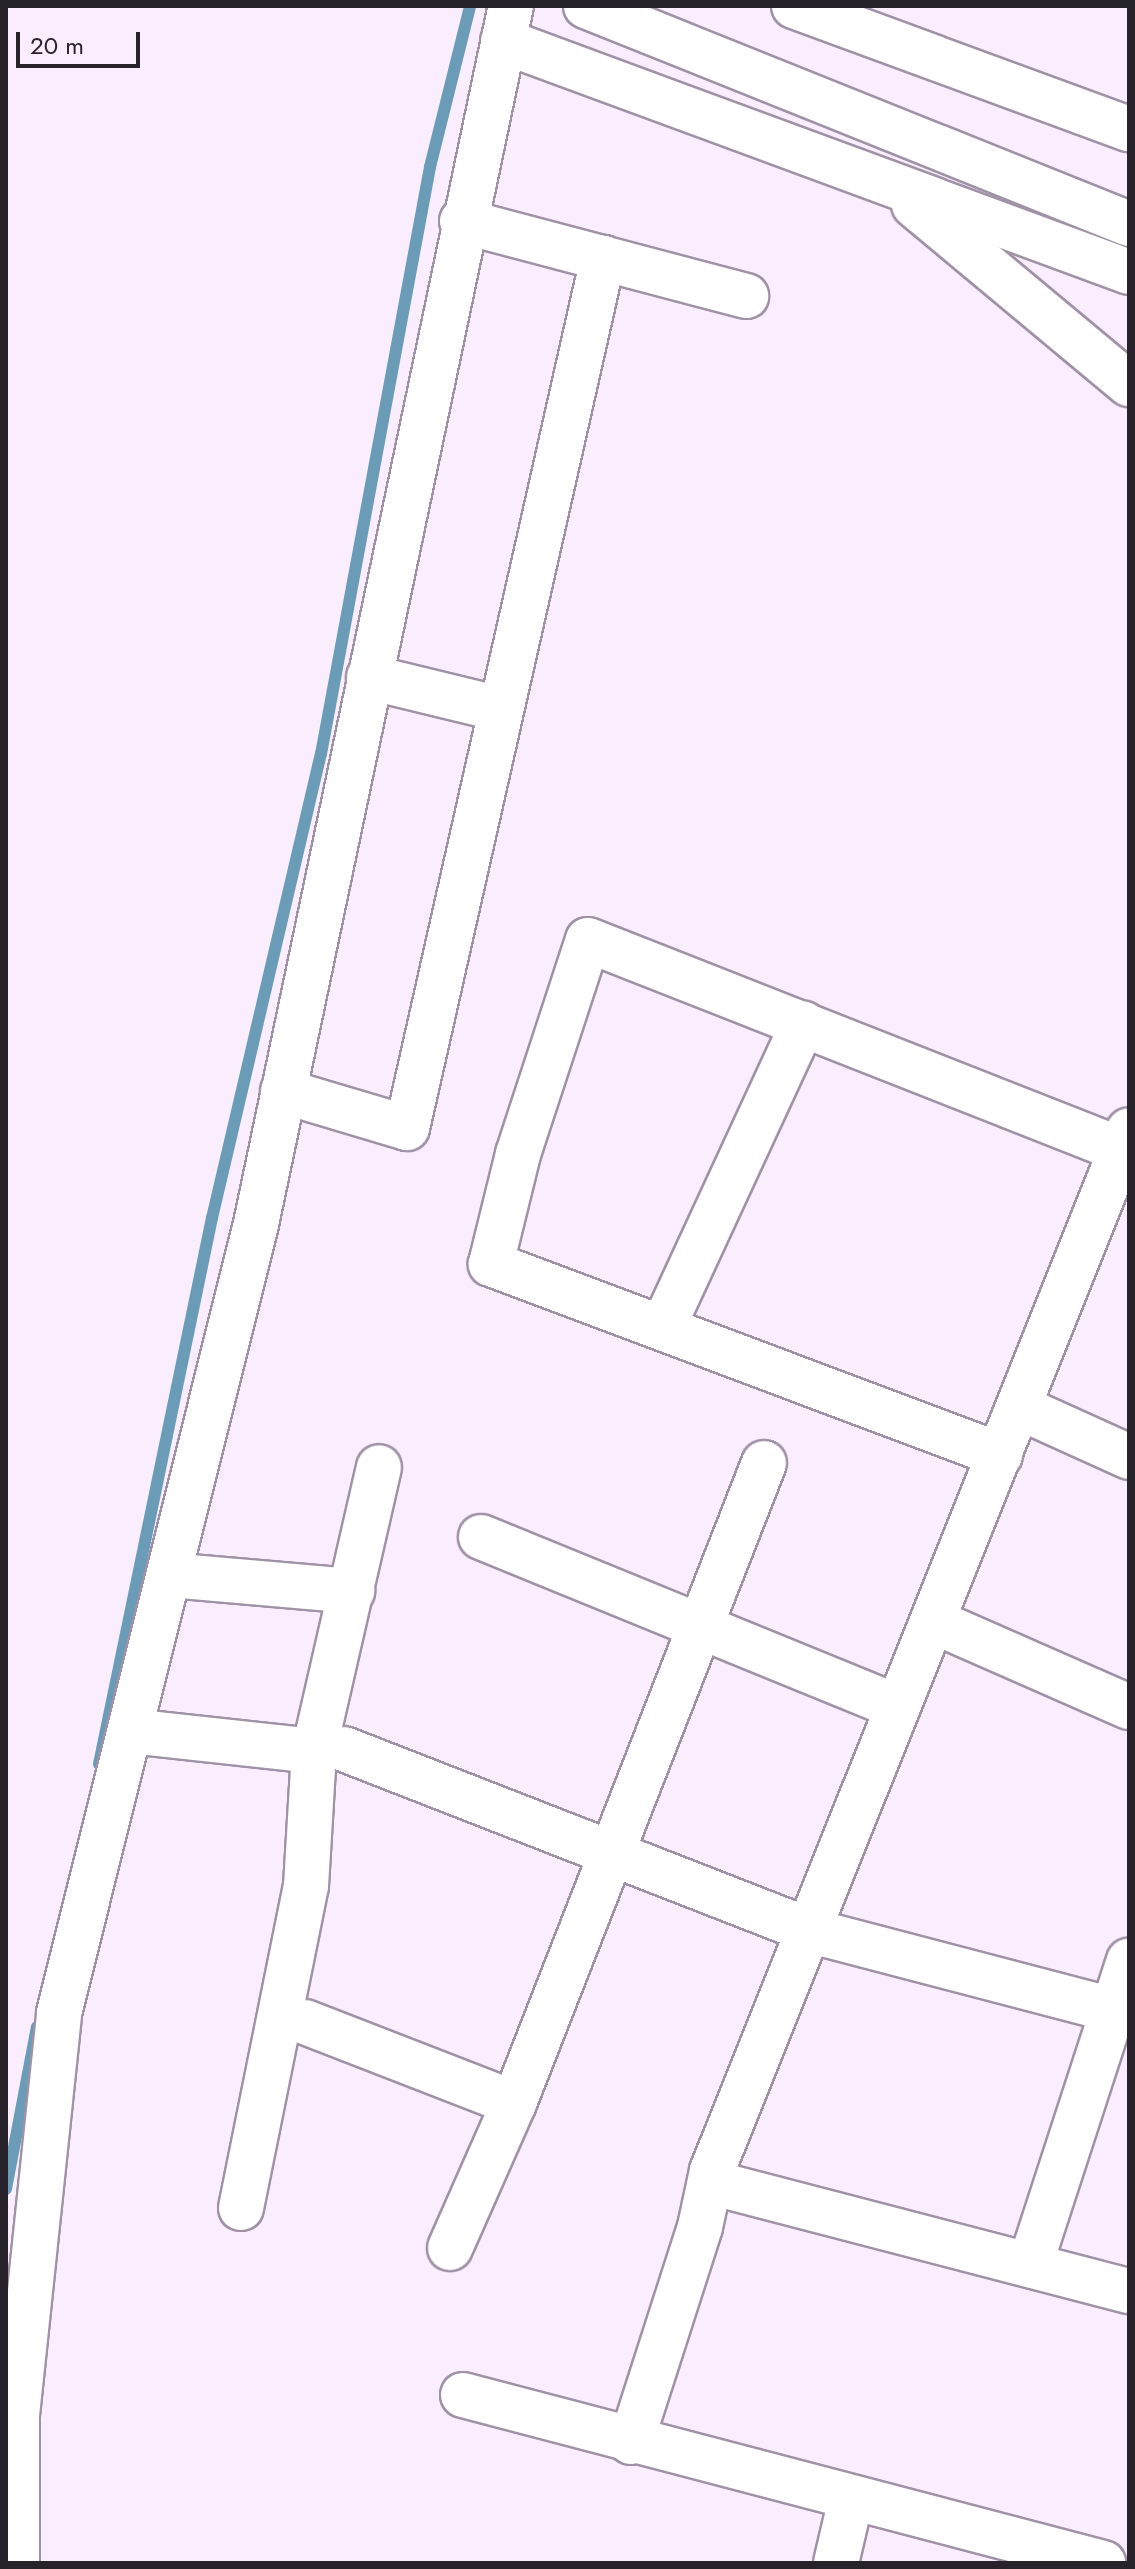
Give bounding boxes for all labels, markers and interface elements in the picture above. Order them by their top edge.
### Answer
scale bar [20,16,144,66]
text: 20 m [30,28,84,63]

